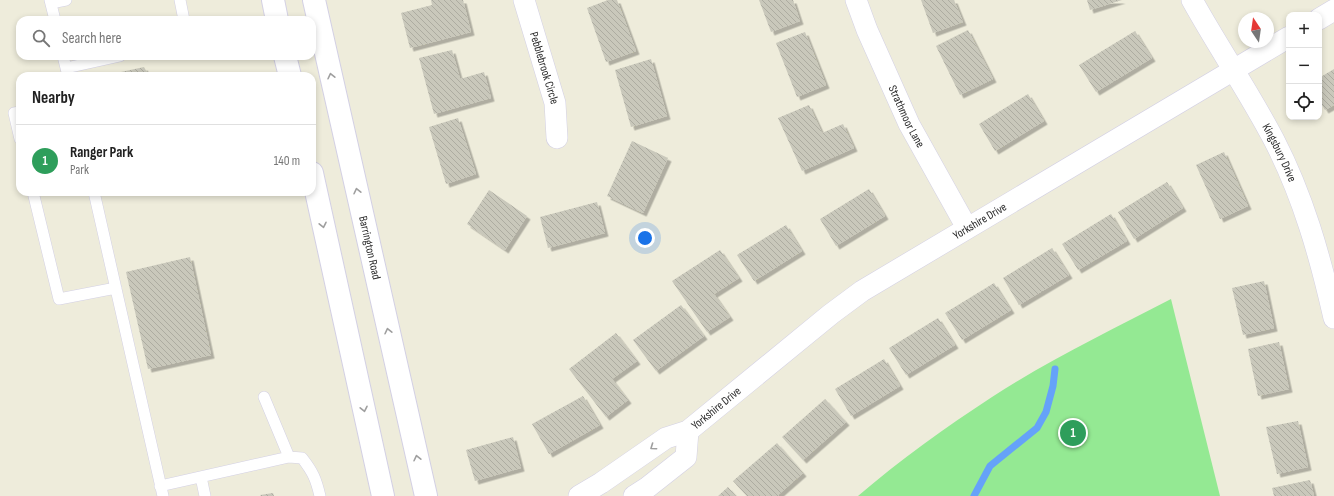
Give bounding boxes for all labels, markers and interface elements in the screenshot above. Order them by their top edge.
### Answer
north arrow [1238,12,1274,48]
map controls [1286,12,1322,120]
button: + [1286,12,1322,48]
search box [16,16,316,60]
icon: search [30,27,52,49]
text: Search here [62,29,122,48]
street label: Pebblebrook Circle [526,30,562,106]
button: − [1286,48,1322,84]
one-way arrow [327,73,335,79]
street label: Strathmoor Lane [885,83,928,151]
button: locate [1286,84,1322,120]
text: Nearby [32,88,75,108]
street label: Kingsbury Drive [1259,121,1300,184]
text: Ranger Park [70,143,133,162]
text: 1 [42,153,48,169]
text: 140 m [274,153,300,169]
text: Park [70,162,89,178]
one-way arrow [353,188,361,194]
street label: Yorkshire Drive [950,200,1010,243]
street label: Barrington Road [355,215,384,281]
one-way arrow [319,222,327,228]
your location [635,228,655,248]
one-way arrow [385,328,393,334]
street label: Yorkshire Drive [688,384,744,433]
one-way arrow [359,405,367,412]
pin: 1 [1060,418,1086,448]
one-way arrow [650,443,657,450]
one-way arrow [413,455,422,462]

